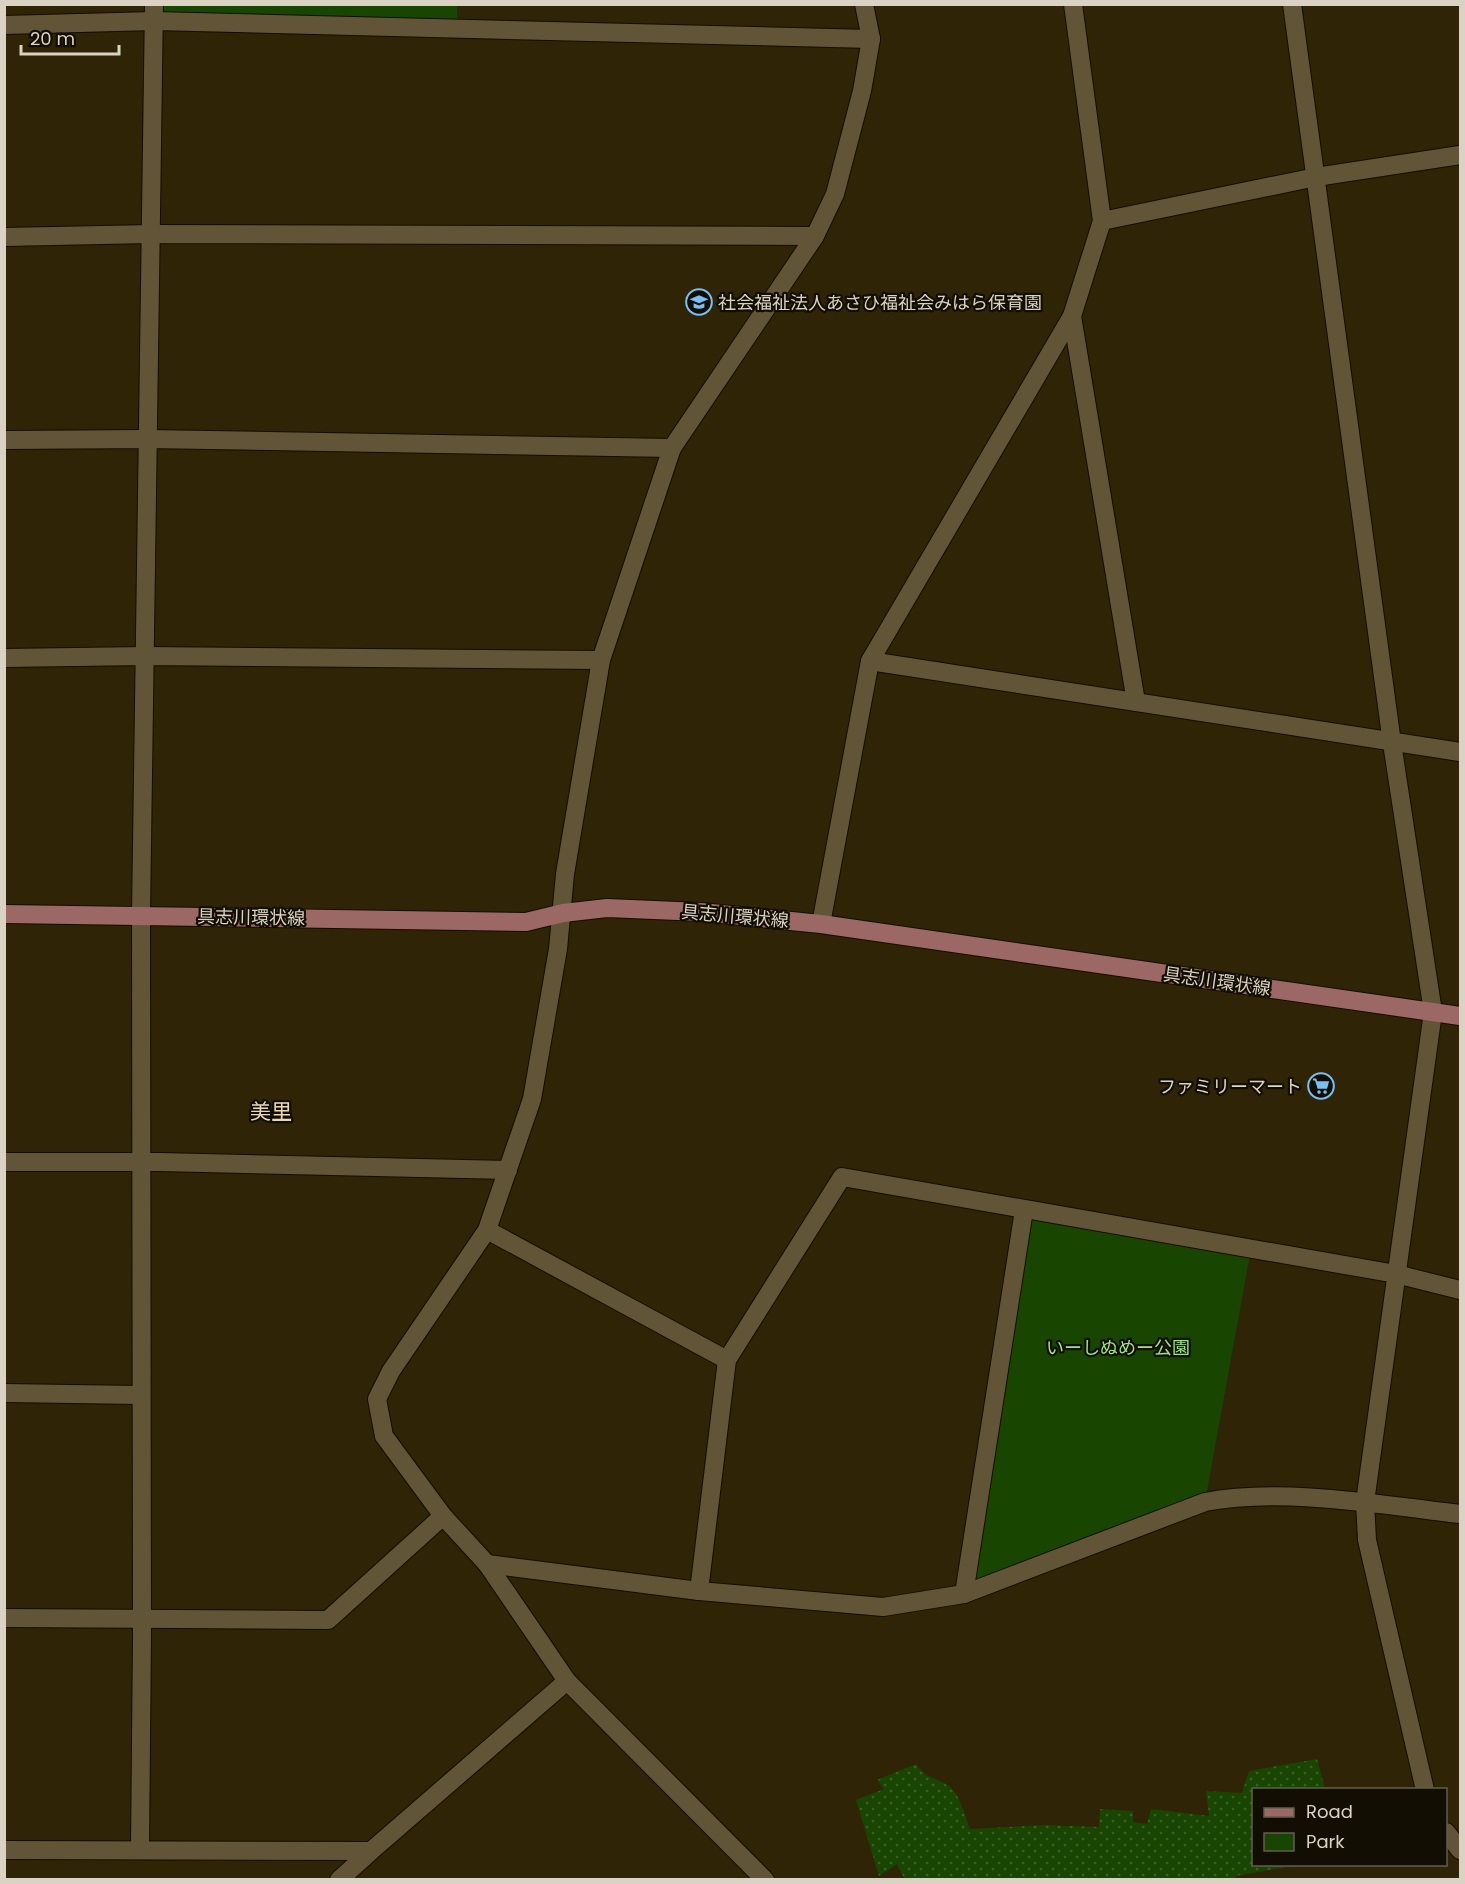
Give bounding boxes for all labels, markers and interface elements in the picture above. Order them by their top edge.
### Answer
scale bar [21,18,118,56]
text: 20 m [30,26,75,51]
school or university icon: 社会福祉法人あさひ福祉会みはら保育園 [684,287,714,317]
place label: 社会福祉法人あさひ福祉会みはら保育園 [718,290,1042,315]
street label: 具志川環状線 [680,899,790,933]
street label: 具志川環状線 [197,904,305,930]
street label: 具志川環状線 [1162,961,1272,1001]
supermarket icon: ファミリーマート [1306,1071,1336,1101]
place label: ファミリーマート [1158,1074,1302,1099]
district label: 美里 [250,1097,292,1126]
park label: いーしぬめー公園 [1046,1335,1190,1360]
legend [1252,1788,1447,1866]
text: Road [1306,1799,1353,1824]
text: Park [1306,1829,1345,1854]

